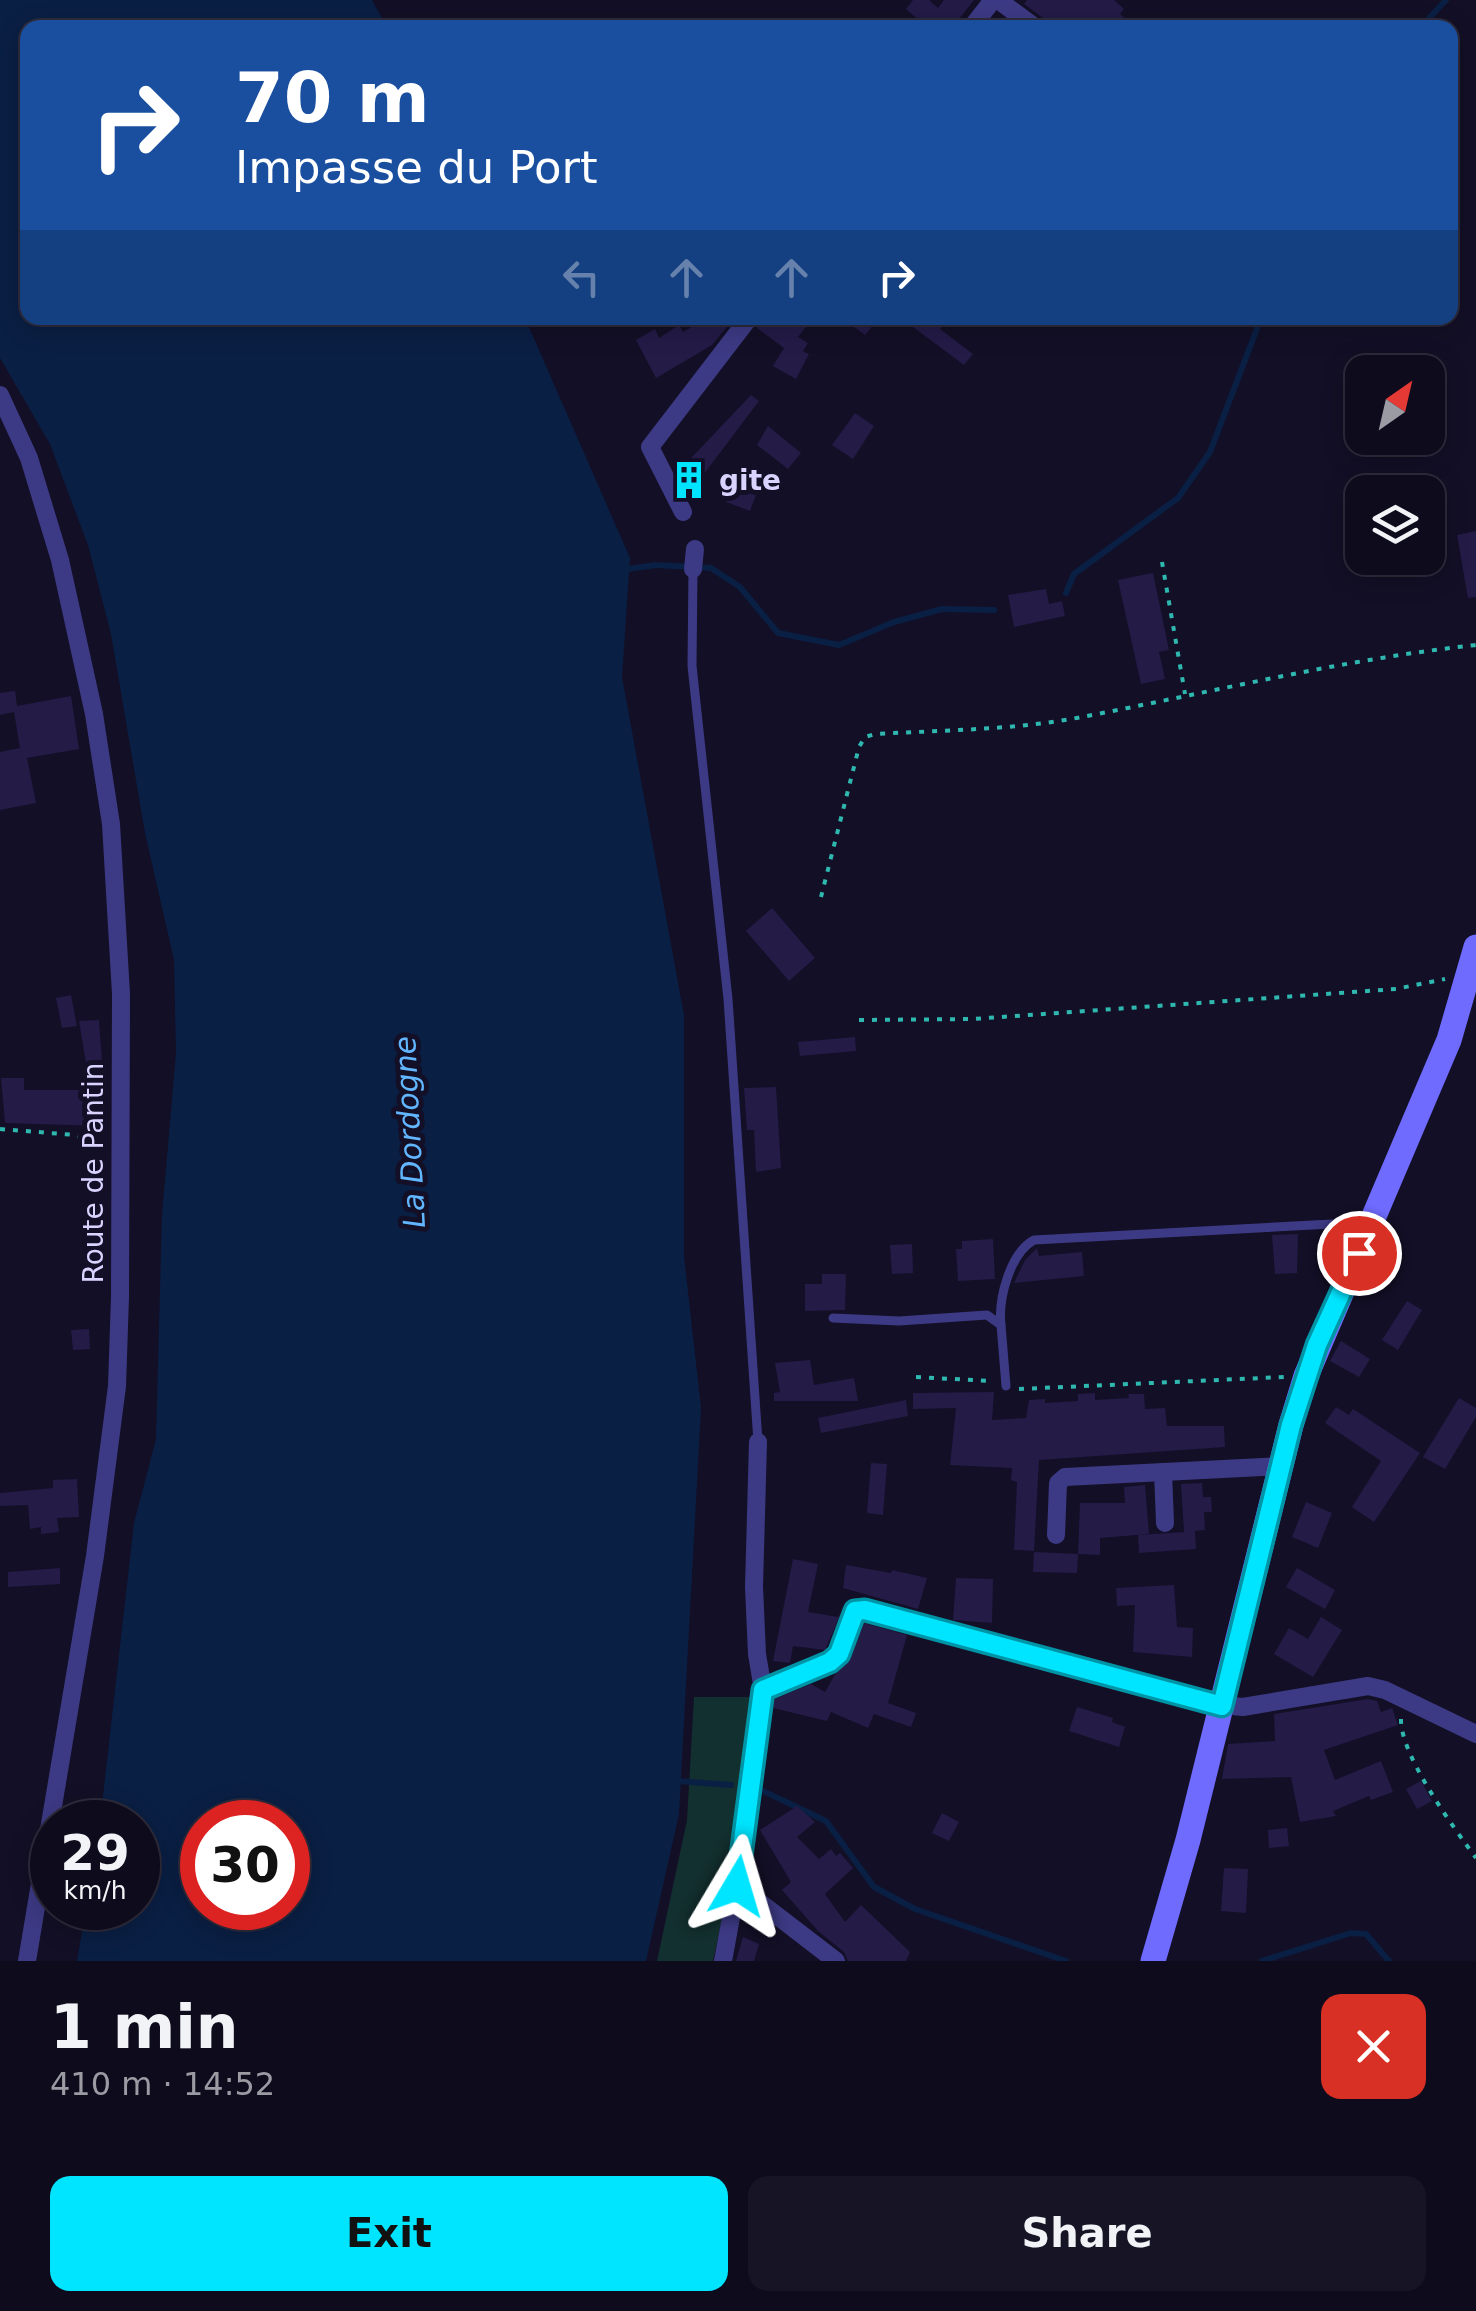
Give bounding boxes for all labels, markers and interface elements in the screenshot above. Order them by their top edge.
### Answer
text: 70 m [235,57,430,139]
icon: right [70,60,200,190]
text: Impasse du Port [235,141,598,194]
icon: left [554,250,609,305]
icon: ahead [659,250,714,305]
icon: ahead [764,250,819,305]
icon: right [869,250,924,305]
north arrow [1345,355,1445,455]
map controls [1345,355,1445,575]
building icon: gite [668,459,710,501]
place label: gite [719,464,781,497]
button: layers [1345,475,1445,575]
water label: La Dordogne [387,1035,432,1229]
street label: Route de Pantin [77,1062,110,1284]
pin [1317,1211,1402,1296]
icon: arrive [1332,1226,1387,1281]
speed limit sign: 30 [180,1800,310,1930]
text: 29 [60,1824,130,1882]
position arrow [685,1834,789,1938]
text: km/h [63,1876,127,1905]
text: 1 min [50,1992,238,2062]
button: close [1321,1994,1426,2099]
text: 410 m · 14:52 [50,2065,275,2103]
button: Exit [50,2176,728,2291]
button: Share [748,2176,1426,2291]

